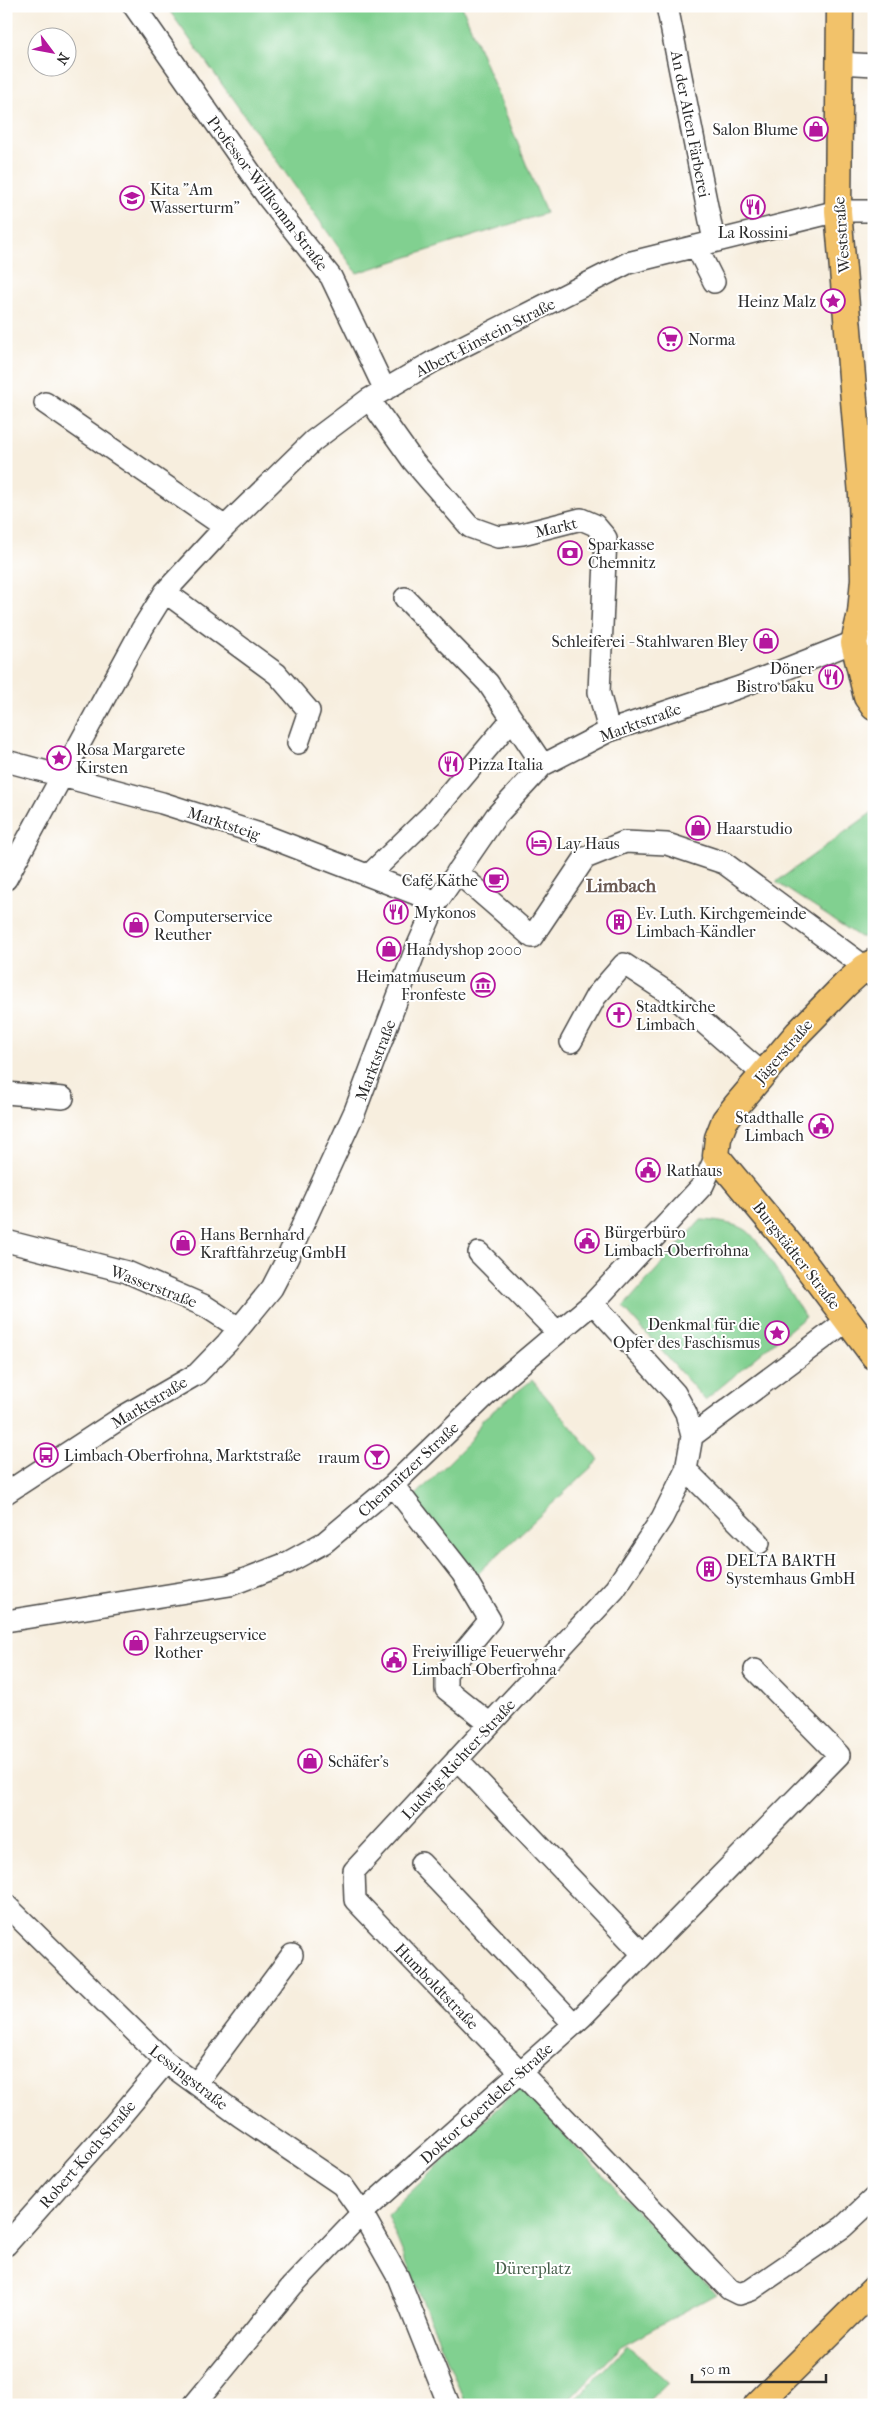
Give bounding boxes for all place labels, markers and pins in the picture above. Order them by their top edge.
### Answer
shop icon: Salon Blume [803,116,829,142]
place label: Salon Blume [712,120,798,139]
place label: Kita "Am Wasserturm" [149,180,240,217]
school or university icon: Kita "Am Wasserturm" [119,185,145,211]
restaurant icon: La Rossini [740,194,766,220]
place label: La Rossini [718,223,789,242]
place icon: Heinz Malz [820,288,846,314]
place label: Heinz Malz [738,292,816,311]
supermarket icon: Norma [657,326,683,352]
place label: Norma [688,330,736,349]
place label: Sparkasse Chemnitz [588,535,656,572]
bank icon: Sparkasse Chemnitz [557,540,583,566]
shop icon: Schleiferei - Stahlwaren Bley [753,628,779,654]
place label: Schleiferei - Stahlwaren Bley [552,632,748,651]
place label: Döner Bistro baku [736,659,814,696]
restaurant icon: Döner Bistro baku [818,664,844,690]
place label: Rosa Margarete Kirsten [76,740,185,777]
place icon: Rosa Margarete Kirsten [46,745,72,771]
restaurant icon: Pizza Italia [438,751,464,777]
place label: Pizza Italia [468,755,544,774]
shop icon: Haarstudio [685,815,711,841]
place label: Haarstudio [716,819,792,838]
hotel icon: Lay Haus [526,830,552,856]
place label: Lay Haus [556,834,620,853]
cafe icon: Café Käthe [483,867,509,893]
place label: Café Käthe [402,871,478,890]
restaurant icon: Mykonos [383,899,409,925]
place label: Mykonos [414,903,476,922]
place label: Ev. Luth. Kirchgemeinde Limbach-Kändler [636,904,807,941]
place label: Computerservice Reuther [154,907,272,944]
building icon: Ev. Luth. Kirchgemeinde Limbach-Kändler [606,909,632,935]
shop icon: Computerservice Reuther [123,912,149,938]
shop icon: Handyshop 2000 [376,936,402,962]
place label: Handyshop 2000 [406,940,522,959]
place label: Heimatmuseum Fronfeste [356,967,467,1004]
museum icon: Heimatmuseum Fronfeste [470,972,496,998]
place label: Stadtkirche Limbach [636,997,715,1034]
church icon: Stadtkirche Limbach [606,1002,632,1028]
place label: Stadthalle Limbach [735,1108,804,1145]
public building icon: Stadthalle Limbach [808,1113,834,1139]
public building icon: Rathaus [635,1157,661,1183]
place label: Rathaus [666,1161,722,1180]
place label: Bürgerbüro Limbach-Oberfrohna [604,1223,750,1260]
place label: Hans Bernhard Kraftfahrzeug GmbH [200,1225,347,1262]
public building icon: Bürgerbüro Limbach-Oberfrohna [574,1228,600,1254]
shop icon: Hans Bernhard Kraftfahrzeug GmbH [170,1230,196,1256]
place label: Denkmal für die Opfer des Faschismus [613,1315,760,1352]
place icon: Denkmal für die Opfer des Faschismus [764,1320,790,1346]
bus stop icon: Limbach-Oberfrohna, Marktstraße [33,1442,59,1468]
bar icon: 1raum [364,1444,390,1470]
place label: Limbach-Oberfrohna, Marktstraße [64,1446,301,1465]
place label: 1raum [318,1448,361,1467]
place label: DELTA BARTH Systemhaus GmbH [726,1551,856,1588]
building icon: DELTA BARTH Systemhaus GmbH [696,1556,722,1582]
place label: Fahrzeugservice Rother [154,1625,267,1662]
shop icon: Fahrzeugservice Rother [123,1630,149,1656]
place label: Freiwillige Feuerwehr Limbach-Oberfrohna [412,1642,565,1679]
public building icon: Freiwillige Feuerwehr Limbach-Oberfrohna [381,1647,407,1673]
shop icon: Schäfer's [297,1748,323,1774]
place label: Schäfer's [328,1752,389,1771]

